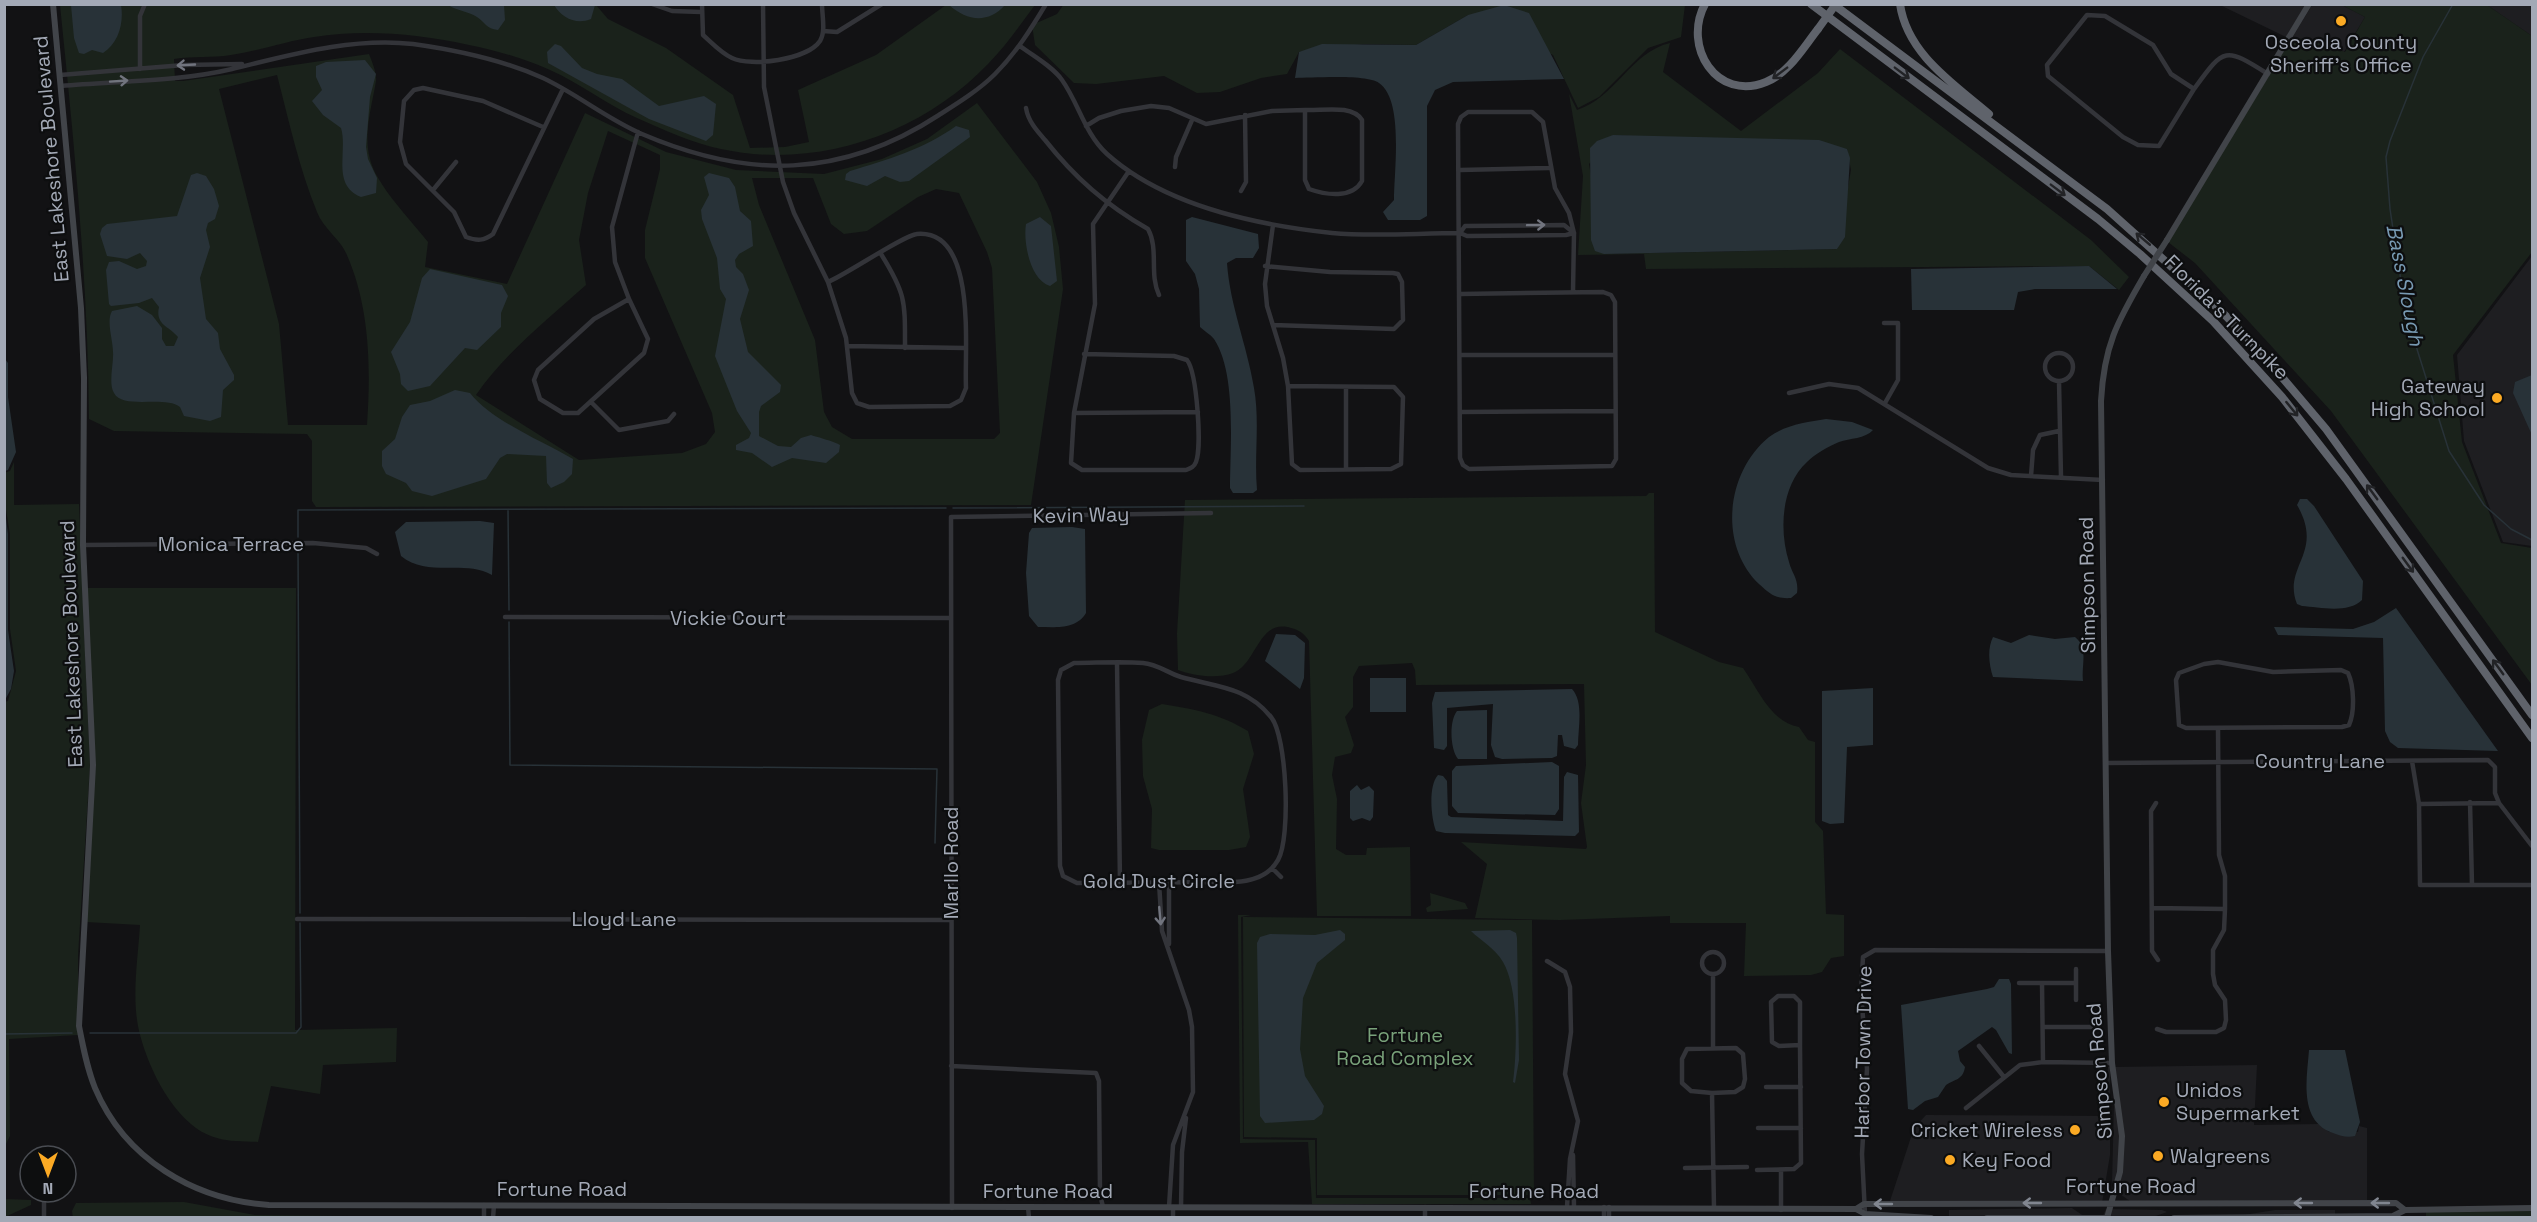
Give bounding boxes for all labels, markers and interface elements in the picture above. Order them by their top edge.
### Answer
marker: Osceola County Sheriff's Office [2334,14,2348,28]
place label: Osceola County Sheriff's Office [2265,29,2417,78]
street label: East Lakeshore Boulevard [27,35,75,283]
one-way arrow [177,59,197,70]
one-way arrow [1894,66,1910,79]
one-way arrow [1772,67,1788,79]
one-way arrow [108,76,128,87]
one-way arrow [2050,183,2066,196]
one-way arrow [1525,220,1545,231]
water label: Bass Slough [2380,222,2431,349]
one-way arrow [2136,232,2151,246]
street label: Florida's Turnpike [2159,249,2295,385]
place label: Gateway High School [2371,373,2485,422]
marker: Gateway High School [2490,391,2504,405]
one-way arrow [2285,400,2298,416]
one-way arrow [2366,485,2378,501]
street label: Kevin Way [1032,501,1130,529]
street label: Simpson Road [2073,516,2101,654]
street label: East Lakeshore Boulevard [54,520,88,768]
street label: Monica Terrace [158,531,304,557]
one-way arrow [2402,557,2414,573]
street label: Vickie Court [670,605,786,631]
one-way arrow [2492,660,2504,676]
street label: Country Lane [2255,748,2385,774]
street label: Marllo Road [938,807,964,919]
street label: Gold Dust Circle [1083,868,1235,894]
one-way arrow [1155,905,1166,925]
street label: Lloyd Lane [572,906,676,932]
street label: Harbor Town Drive [1848,965,1878,1139]
street label: Simpson Road [2080,1002,2118,1140]
park label: Fortune Road Complex [1336,1022,1474,1071]
place label: Unidos Supermarket [2176,1077,2300,1126]
marker: Unidos Supermarket [2157,1095,2171,1109]
place label: Cricket Wireless [1911,1117,2063,1143]
marker: Cricket Wireless [2068,1123,2082,1137]
place label: Walgreens [2170,1143,2270,1169]
north arrow [18,1144,78,1204]
place label: Key Food [1962,1147,2051,1173]
marker: Walgreens [2151,1149,2165,1163]
marker: Key Food [1943,1153,1957,1167]
street label: Fortune Road [2066,1173,2196,1199]
street label: Fortune Road [497,1176,627,1202]
text: N [43,1178,53,1199]
street label: Fortune Road [983,1178,1113,1204]
street label: Fortune Road [1469,1178,1599,1204]
one-way arrow [2023,1197,2043,1209]
one-way arrow [2294,1197,2314,1209]
one-way arrow [2370,1197,2390,1209]
one-way arrow [1874,1198,1894,1209]

